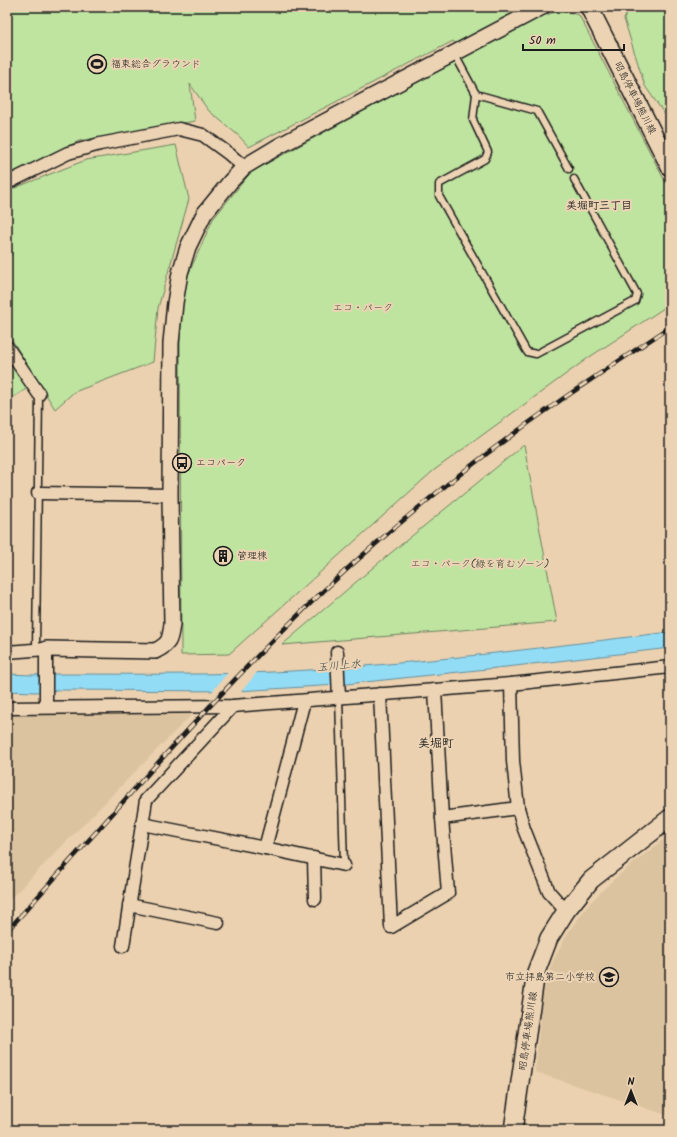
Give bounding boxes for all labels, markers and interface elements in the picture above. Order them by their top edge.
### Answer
scale bar [523,26,624,52]
text: 50 m [529,31,556,50]
sports icon: 福東総合グラウンド [86,53,108,75]
place label: 福東総合グラウンド [111,56,201,72]
street label: 昭島停車場熊川線 [610,59,660,137]
district label: 美堀町三丁目 [566,197,632,215]
park label: エコ・パーク [333,300,393,316]
bus stop icon: エコパーク [171,452,193,474]
place label: エコパーク [196,455,246,471]
building icon: 管理棟 [212,545,234,567]
place label: 管理棟 [237,548,267,564]
park label: エコ・パーク(緑を育むゾーン) [411,556,549,572]
water label: 玉川上水 [316,655,362,677]
district label: 美堀町 [418,734,454,753]
school or university icon: 市立拝島第二小学校 [598,966,620,988]
place label: 市立拝島第二小学校 [505,969,595,985]
street label: 昭島停車場熊川線 [515,990,541,1072]
north arrow [611,1071,651,1111]
text: N [628,1073,635,1091]

